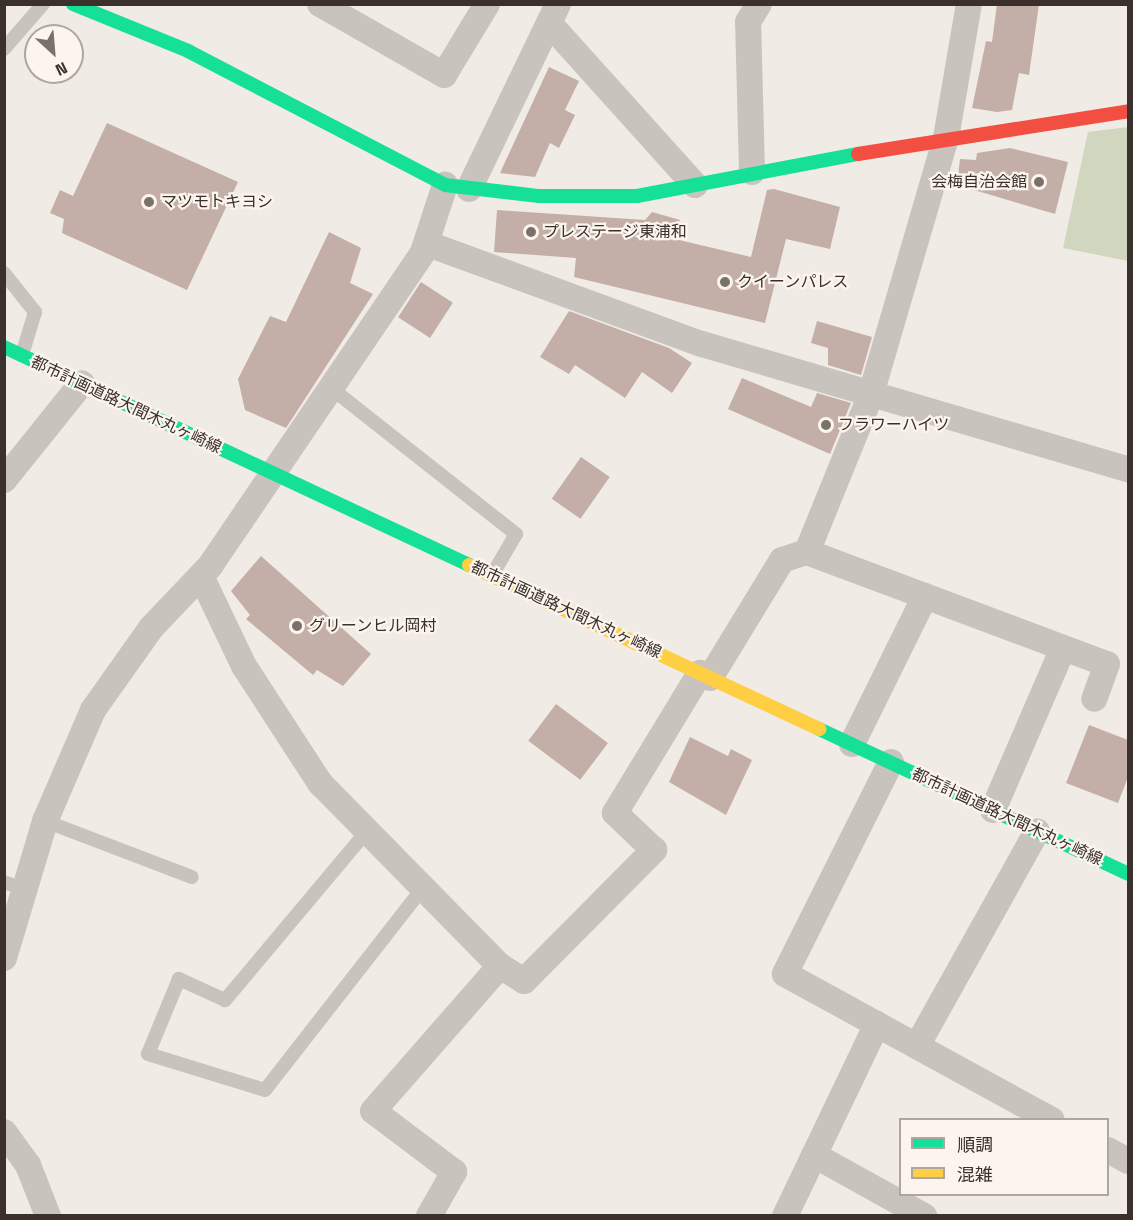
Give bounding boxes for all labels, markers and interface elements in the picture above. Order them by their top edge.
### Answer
north arrow [24,24,84,84]
text: N [52,57,71,81]
place label: 会梅自治会館 [931,172,1027,192]
marker: 会梅自治会館 [1032,175,1046,189]
place label: マツモトキヨシ [161,192,273,212]
marker: マツモトキヨシ [142,195,156,209]
place label: プレステージ東浦和 [543,222,687,242]
marker: プレステージ東浦和 [524,225,538,239]
place label: クイーンパレス [737,272,849,292]
marker: クイーンパレス [718,275,732,289]
street label: 都市計画道路大間木丸ヶ崎線 [28,352,224,458]
place label: フラワーハイツ [838,415,950,435]
marker: フラワーハイツ [819,418,833,432]
street label: 都市計画道路大間木丸ヶ崎線 [468,557,664,663]
place label: グリーンヒル岡村 [309,616,437,636]
marker: グリーンヒル岡村 [290,619,304,633]
street label: 都市計画道路大間木丸ヶ崎線 [909,764,1105,870]
legend [899,1118,1109,1196]
text: 順調 [957,1133,993,1156]
text: 混雑 [957,1163,993,1186]

